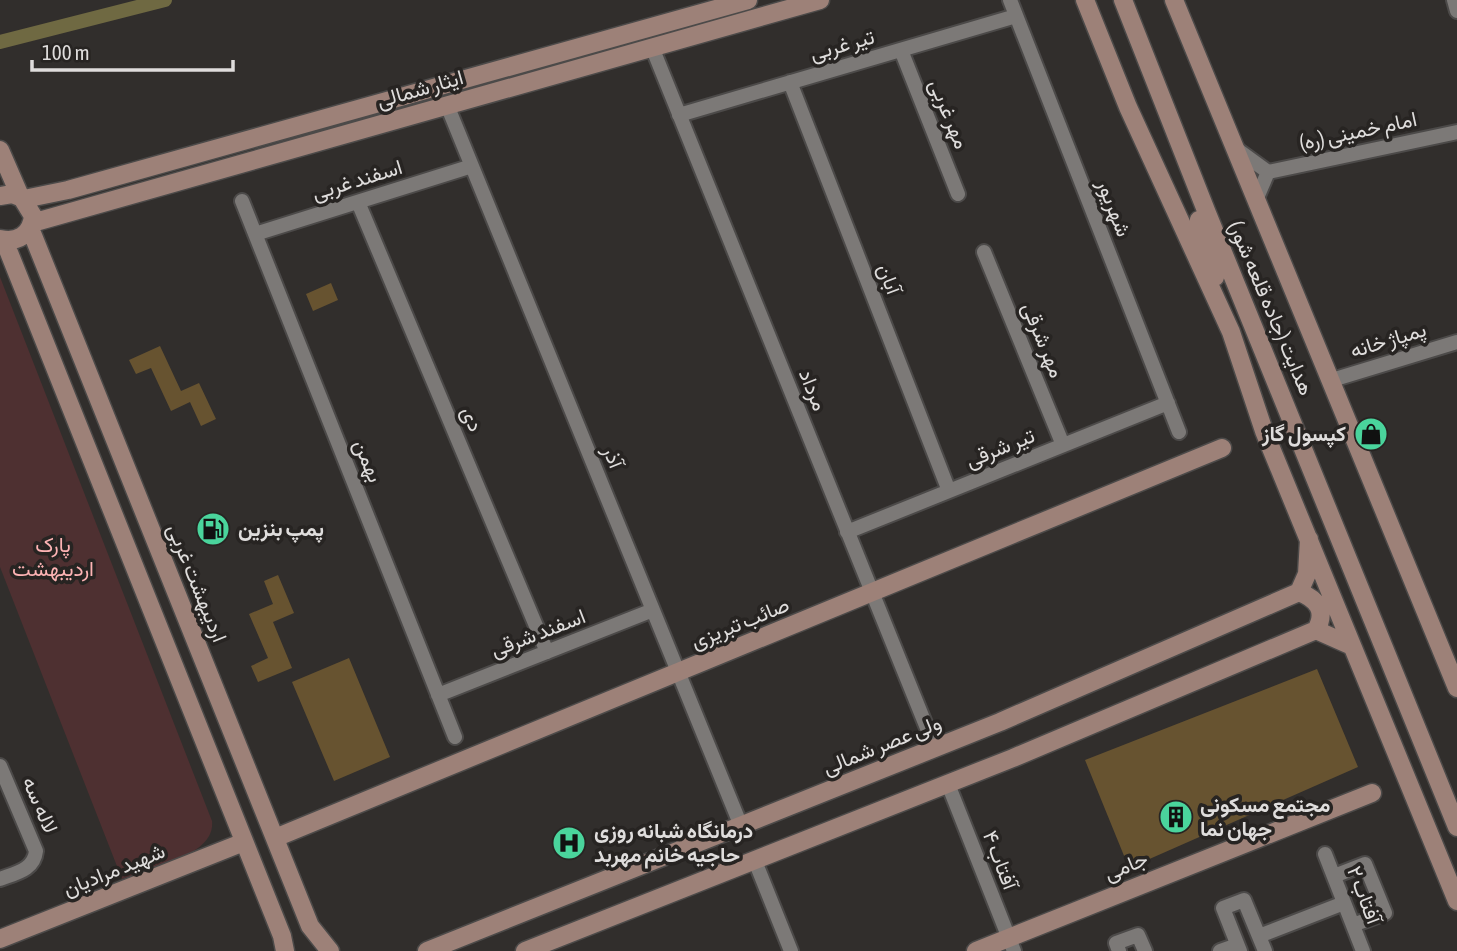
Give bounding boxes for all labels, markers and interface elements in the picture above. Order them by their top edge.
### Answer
street label: تیر غربی [807,23,877,67]
scale bar [32,28,233,72]
text: 100 m [42,40,90,64]
street label: ایثار شمالی [374,64,466,114]
street label: مهر غربی [923,75,975,153]
street label: امام خمینی (ره) [1297,106,1419,157]
street label: اسفند غربی [309,154,405,206]
street label: شهریور [1091,175,1137,240]
street label: هدایت (جاده قلعه شور) [1222,217,1320,399]
street label: آبان [872,260,907,300]
street label: مهر شرقی [1016,298,1070,382]
street label: پمپاژ خانه [1347,316,1429,365]
street label: مرداد [793,365,833,415]
street label: دی [456,402,489,435]
shop icon: کپسول گاز [1352,415,1390,453]
place label: کپسول گاز [1261,421,1346,448]
street label: تیر شرقی [962,422,1038,474]
street label: بهمن [348,436,388,486]
street label: آذر [596,441,630,474]
fuel station icon: پمپ بنزین [194,510,232,548]
place label: پمپ بنزین [238,516,324,543]
street label: اردیبهشت غربی [161,520,233,646]
park label: پارک اردیبهشت [12,532,94,582]
street label: صائب تبریزی [687,591,793,655]
street label: اسفند شرقی [487,603,589,663]
street label: ولی عصر شمالی [819,709,945,781]
street label: لاله سه [18,773,64,837]
place label: مجتمع مسکونی جهان نما [1200,792,1330,842]
building icon: مجتمع مسکونی جهان نما [1157,798,1195,836]
place label: درمانگاه شبانه‌ روزی حاجیه‌ خانم مهربد [594,818,753,869]
hospital icon: درمانگاه شبانه‌ روزی حاجیه‌ خانم مهربد [550,824,588,862]
street label: آفتاب ۴ [978,827,1024,895]
street label: شهید مرادیان [59,838,169,902]
street label: جامی [1100,846,1151,886]
street label: آفتاب ۲ [1342,862,1388,929]

